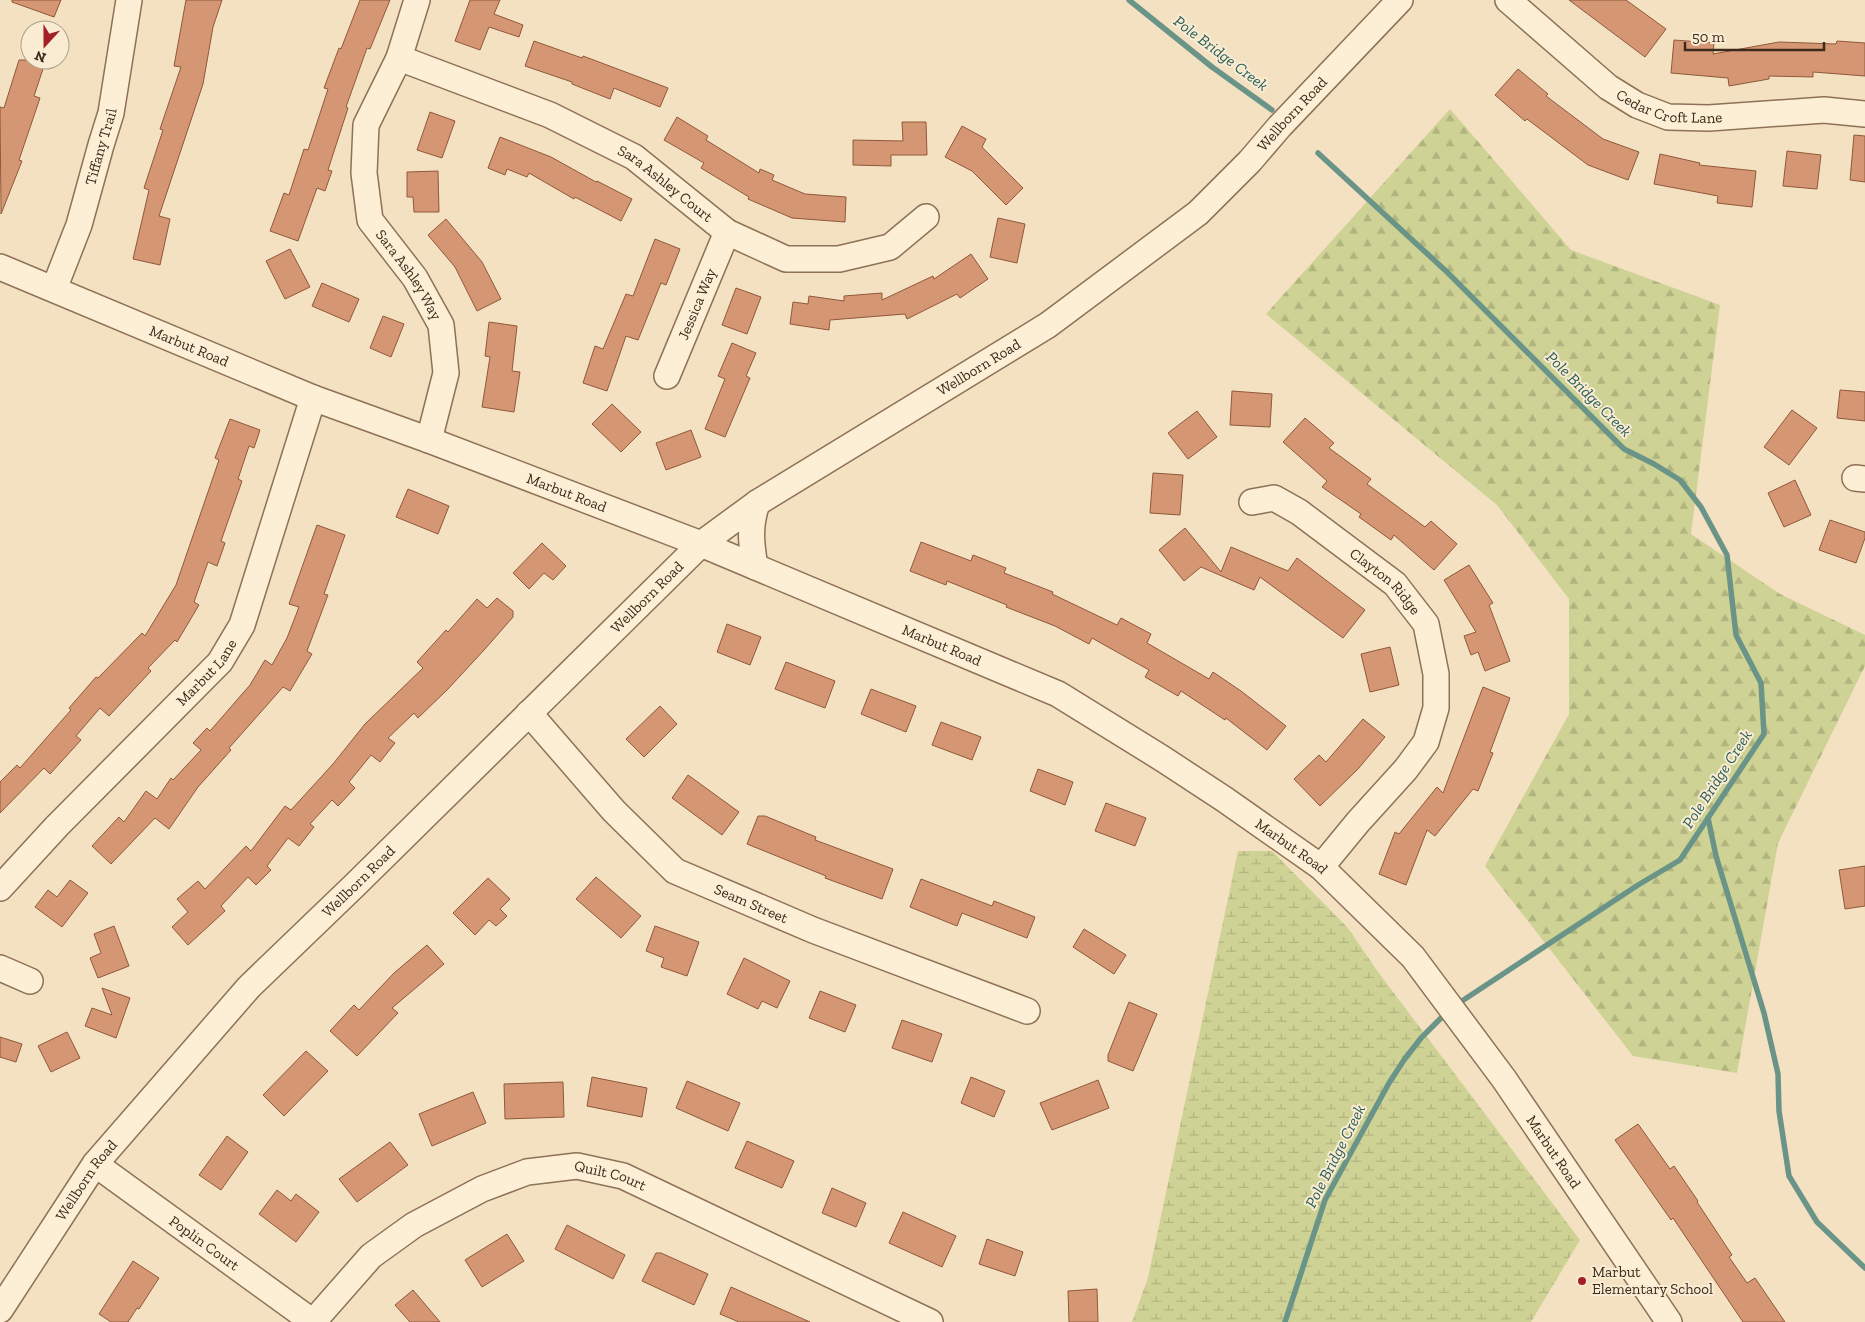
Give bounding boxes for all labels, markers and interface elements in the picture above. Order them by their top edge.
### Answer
water label: Pole Bridge Creek [1170,11,1272,95]
north arrow [20,20,70,70]
scale bar [1685,20,1824,52]
text: 50 m [1692,28,1725,46]
text: N [32,47,49,67]
street label: Wellborn Road [1253,73,1331,155]
street label: Cedar Croft Lane [1613,85,1723,127]
street label: Tiffany Trail [81,107,121,187]
street label: Sara Ashley Court [615,141,717,226]
street label: Sara Ashley Way [372,226,446,323]
street label: Jessica Way [674,265,720,343]
street label: Marbut Road [147,322,232,371]
street label: Wellborn Road [934,335,1024,400]
water label: Pole Bridge Creek [1542,347,1636,441]
street label: Marbut Road [524,469,610,516]
street label: Clayton Ridge [1346,544,1424,618]
street label: Wellborn Road [607,557,688,637]
street label: Marbut Road [899,621,985,670]
street label: Marbut Lane [173,636,241,710]
water label: Pole Bridge Creek [1678,726,1756,832]
street label: Marbut Road [1252,815,1332,878]
street label: Wellborn Road [318,841,399,921]
street label: Seam Street [712,880,791,927]
water label: Pole Bridge Creek [1301,1101,1369,1211]
street label: Marbut Road [1522,1112,1585,1192]
street label: Wellborn Road [52,1136,121,1224]
street label: Quilt Court [573,1157,650,1195]
street label: Poplin Court [166,1212,243,1275]
place label: Marbut Elementary School [1592,1263,1713,1298]
marker: Marbut Elementary School [1576,1275,1588,1287]

